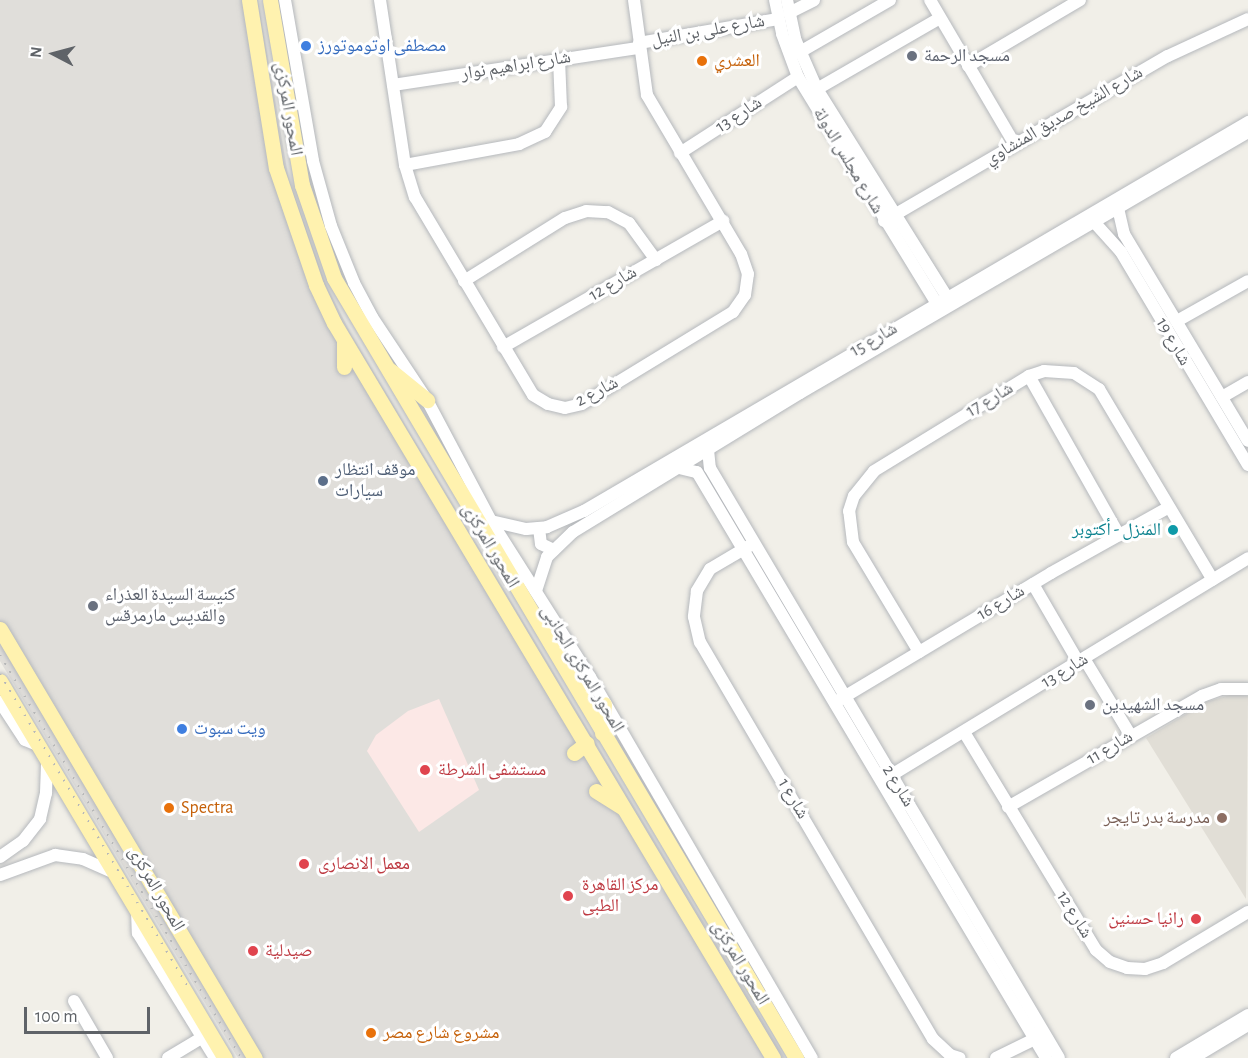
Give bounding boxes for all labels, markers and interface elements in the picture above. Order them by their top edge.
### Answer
street label: شارع على بن النيل [650,10,766,52]
north arrow [24,24,84,84]
place label: مصطفى اوتوموتورز [318,35,446,57]
marker: مصطفى اوتوموتورز [299,39,313,53]
place label: مسجد الرحمة [924,45,1010,67]
text: N [28,46,45,58]
street label: شارع ابراهيم نوار [460,47,572,85]
marker: مسجد الرحمة [905,49,919,63]
place label: العشري [714,50,760,72]
marker: العشري [695,54,709,68]
street label: المحور المركزى [269,61,307,157]
street label: شارع الشيخ صديق المنشاوي [981,62,1147,170]
street label: شارع 13 [712,92,766,138]
street label: شارع مجلس الدولة [808,104,888,218]
street label: شارع 12 [585,262,641,306]
street label: شارع 19 [1151,314,1195,370]
street label: شارع 15 [847,318,901,362]
street label: شارع 2 [572,372,622,412]
street label: شارع 17 [963,378,1017,422]
place label: موقف انتظار سيارات [335,460,415,502]
marker: موقف انتظار سيارات [316,474,330,488]
street label: المحور المركزى [456,500,524,592]
place label: المنزل - أكتوبر [1072,519,1161,541]
marker: المنزل - أكتوبر [1166,523,1180,537]
street label: شارع 16 [973,580,1029,626]
place label: كنيسة السيدة العذراء والقديس مارمرقس [105,585,236,628]
marker: كنيسة السيدة العذراء والقديس مارمرقس [86,599,100,613]
street label: المحور المركزى الجانبى [535,601,629,737]
street label: شارع 13 [1038,649,1092,693]
place label: مسجد الشهيدين [1102,694,1204,716]
marker: مسجد الشهيدين [1083,698,1097,712]
place label: ويت سبوت [194,718,266,740]
marker: ويت سبوت [175,722,189,736]
street label: شارع 11 [1083,726,1137,770]
place label: مستشفى الشرطة [438,759,546,781]
marker: مستشفى الشرطة [416,761,434,779]
street label: شارع 2 [877,761,919,811]
street label: شارع 1 [773,775,813,823]
place label: Spectra [181,797,234,819]
marker: Spectra [162,801,176,815]
place label: مدرسة بدر تايجر [1104,807,1210,829]
marker: مدرسة بدر تايجر [1215,811,1229,825]
street label: المحور المركزى [123,843,189,935]
place label: معمل الانصارى [318,853,410,875]
marker: معمل الانصارى [295,855,313,873]
place label: مركز القاهرة الطبى [582,875,659,918]
marker: مركز القاهرة الطبى [559,887,577,905]
street label: شارع 12 [1051,887,1097,943]
place label: رانيا حسنين [1108,908,1184,930]
marker: رانيا حسنين [1189,912,1203,926]
street label: المحور المركزى [706,917,774,1009]
place label: صيدلية [265,940,313,962]
marker: صيدلية [246,944,260,958]
scale bar [27,995,153,1033]
text: 100 m [35,1008,78,1026]
place label: مشروع شارع مصر [383,1022,499,1044]
marker: مشروع شارع مصر [364,1026,378,1040]

